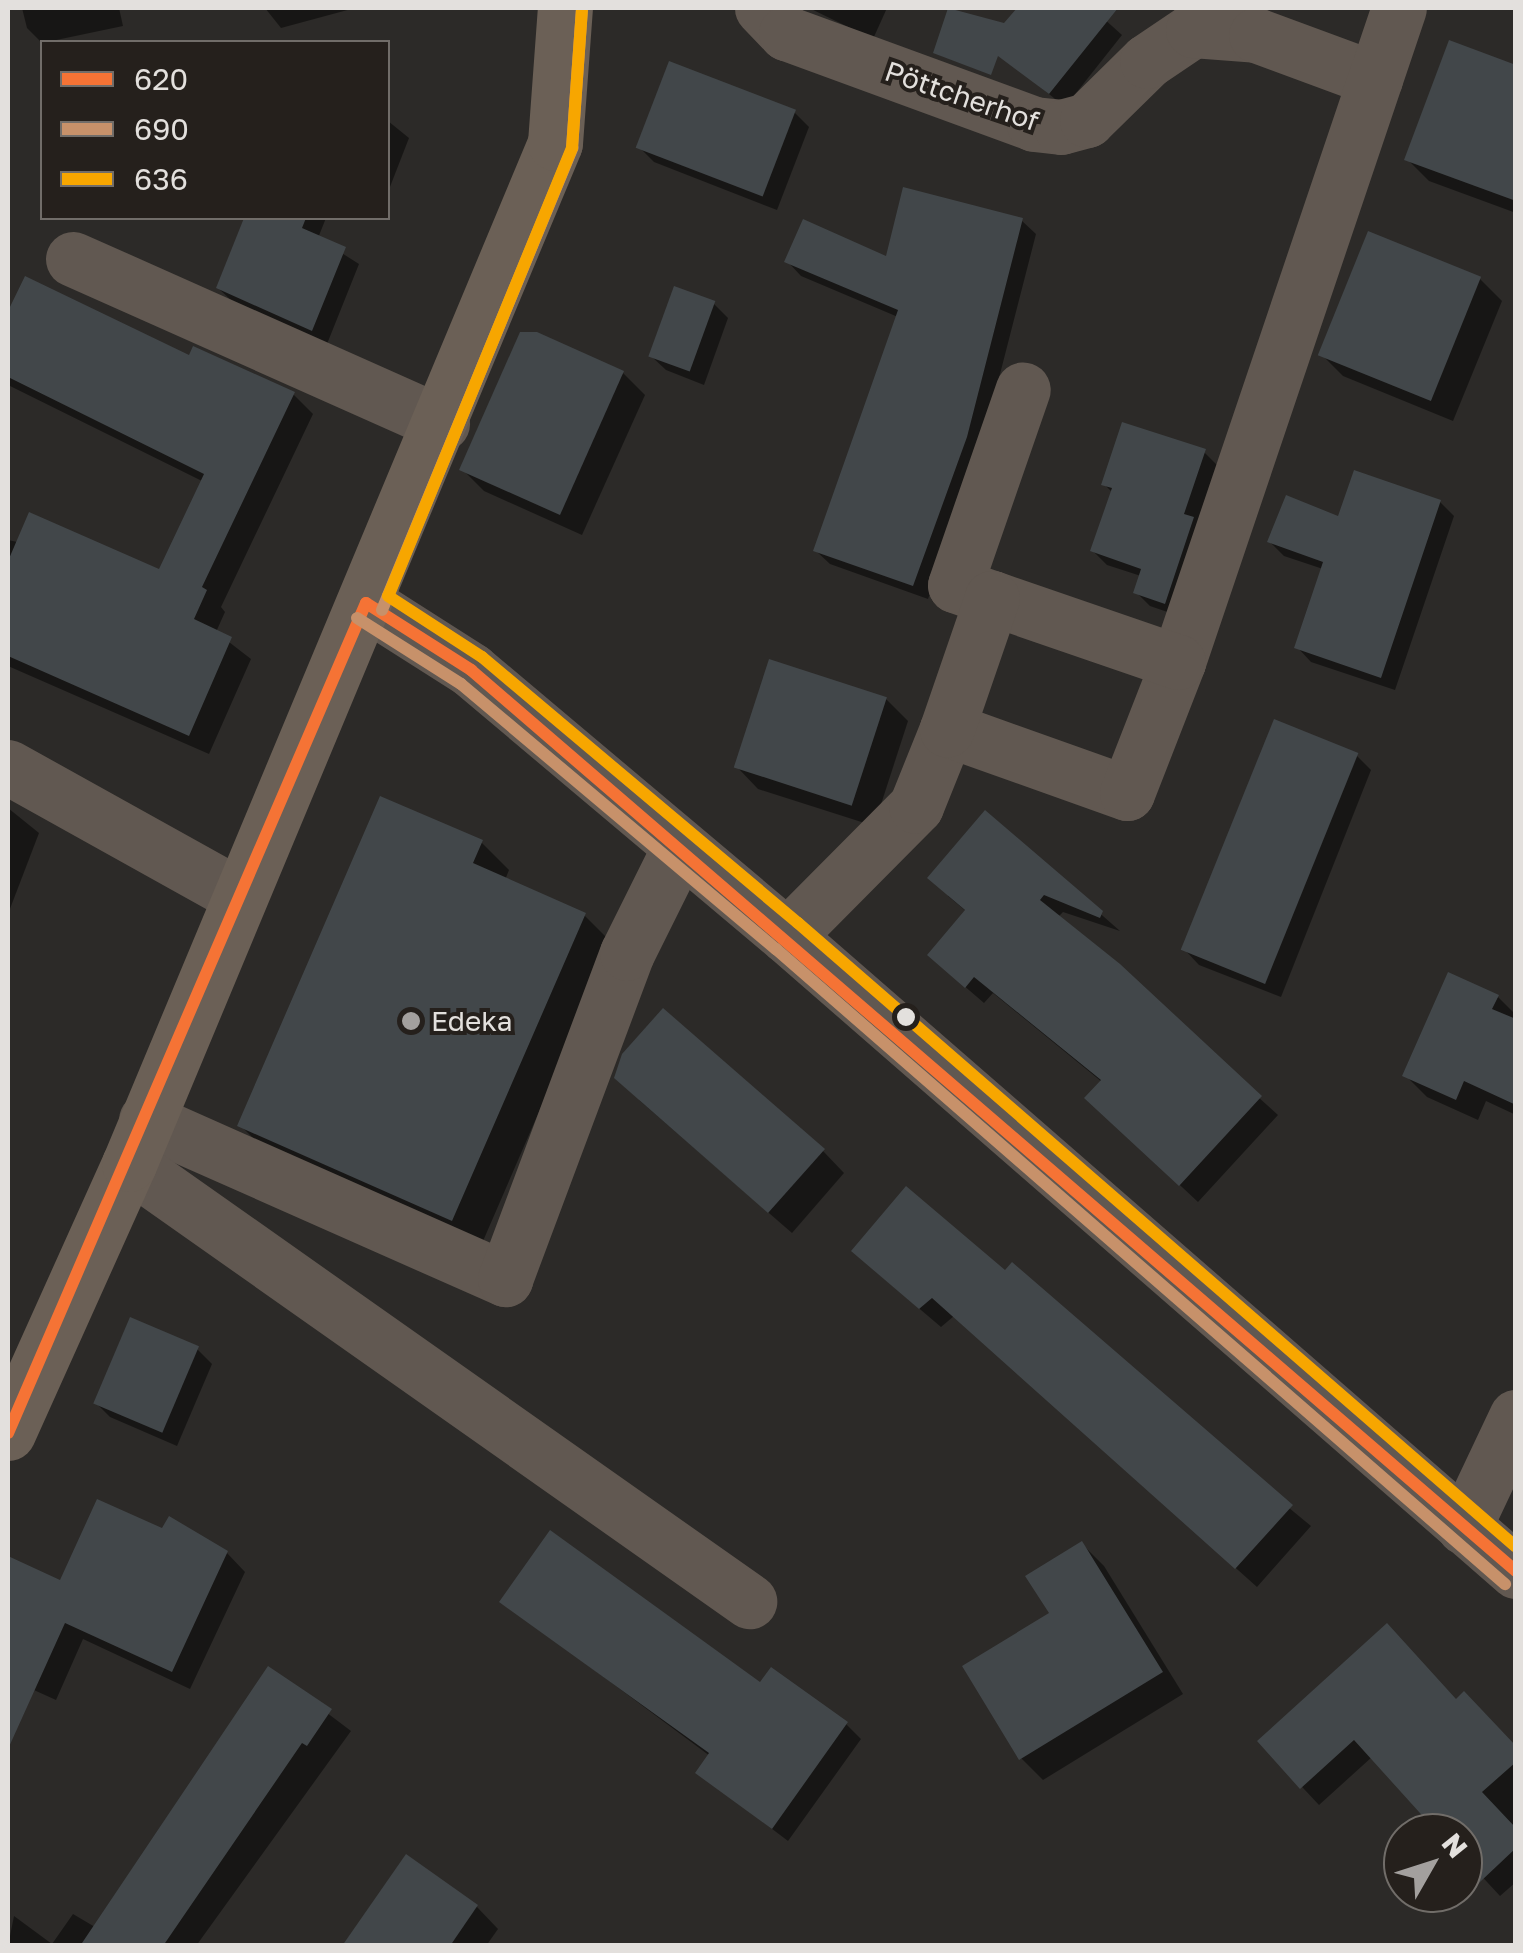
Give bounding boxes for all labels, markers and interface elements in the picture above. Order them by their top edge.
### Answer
legend [40,40,390,220]
street label: Pöttcherhof [881,54,1043,138]
text: 620 [134,61,188,97]
text: 690 [134,111,189,147]
text: 636 [134,161,188,197]
place label: Edeka [431,1004,513,1038]
unlabelled marker [896,1007,916,1027]
marker: Edeka [400,1010,422,1032]
north arrow [1383,1813,1483,1913]
text: N [1436,1826,1475,1864]

